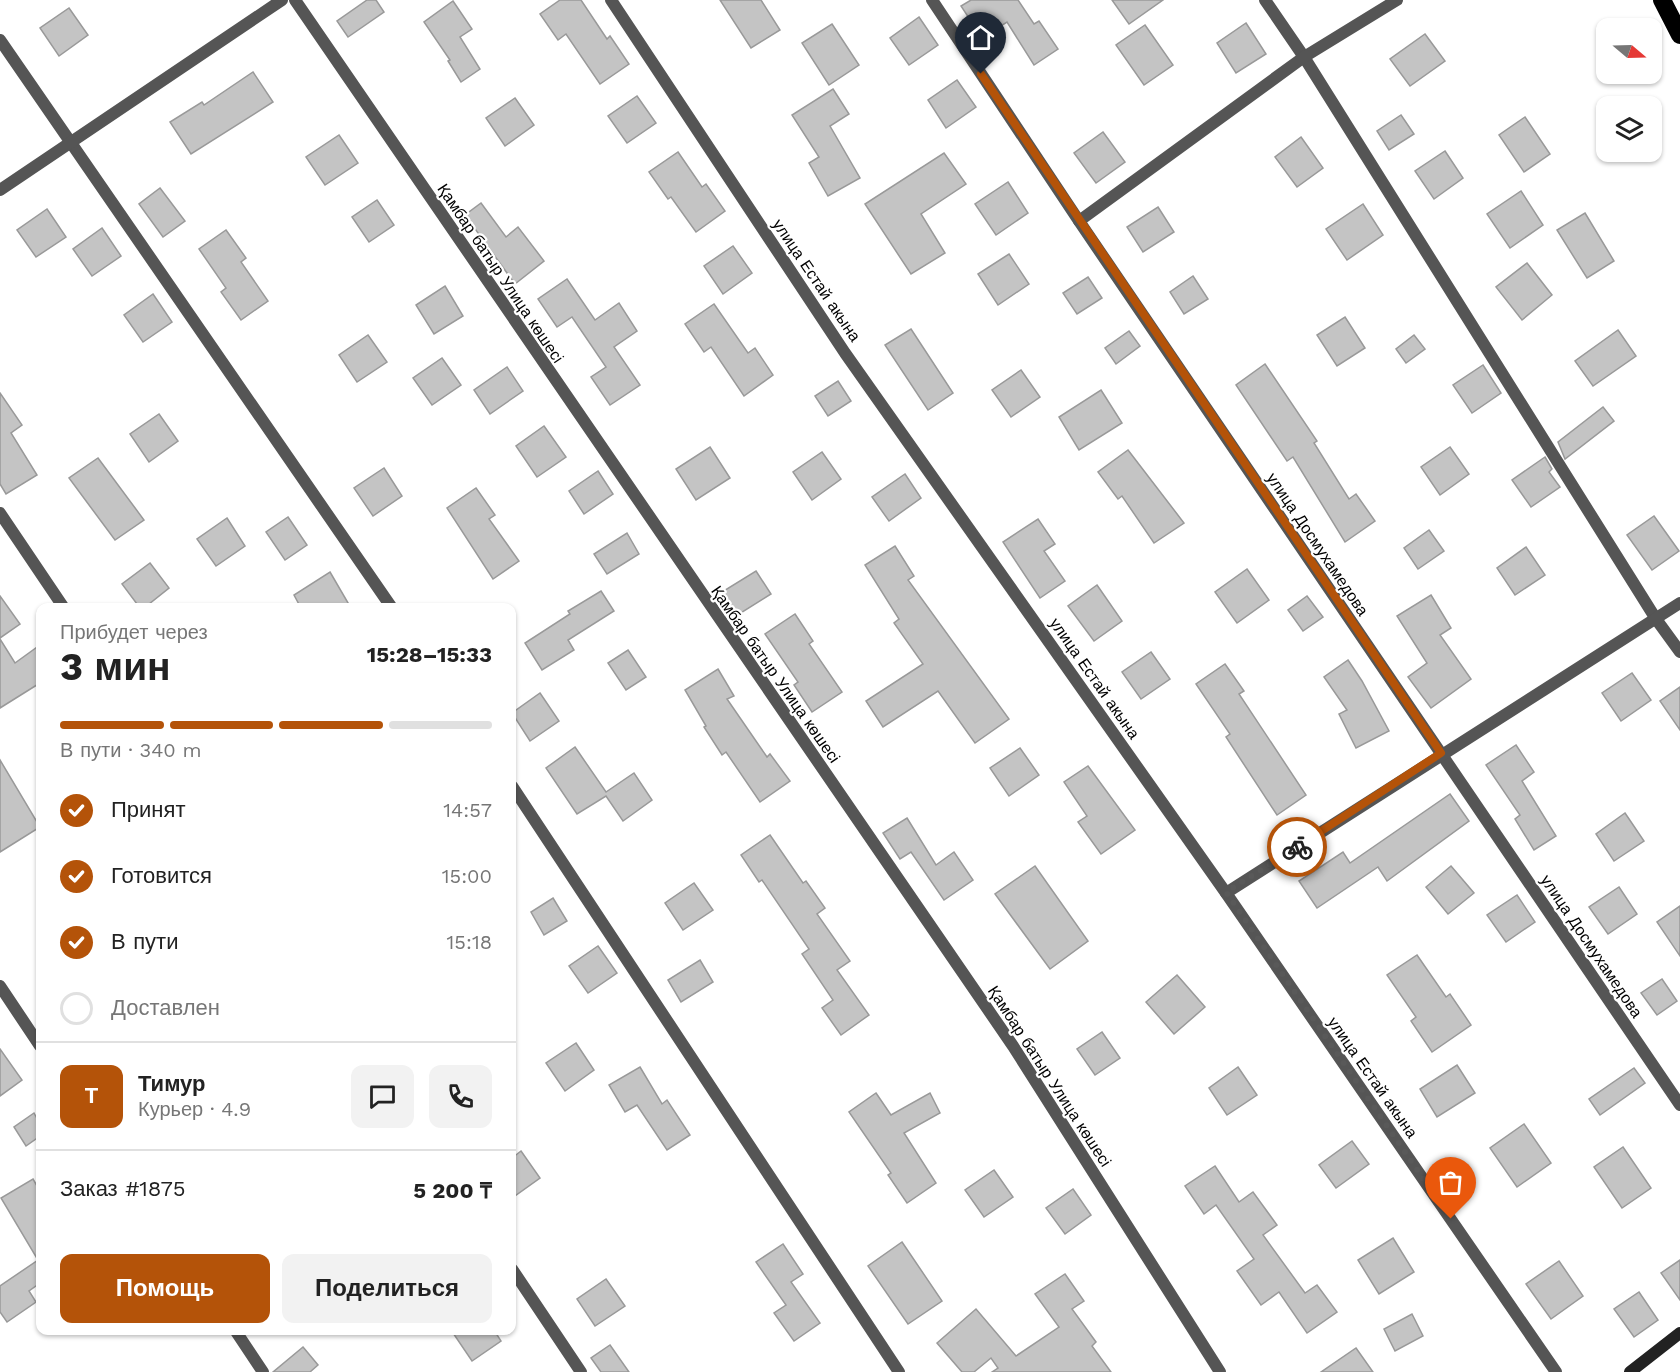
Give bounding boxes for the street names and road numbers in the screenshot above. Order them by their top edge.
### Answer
street label: Қамбар батыр Улица көшесі [434,180,568,366]
street label: улица Естай акына [769,215,865,345]
street label: улица Досмухамедова [1263,469,1373,619]
street label: Қамбар батыр Улица көшесі [707,582,844,766]
street label: улица Естай акына [1046,614,1144,743]
street label: улица Досмухамедова [1537,871,1647,1021]
street label: Қамбар батыр Улица көшесі [984,982,1115,1170]
street label: улица Естай акына [1324,1013,1422,1142]

